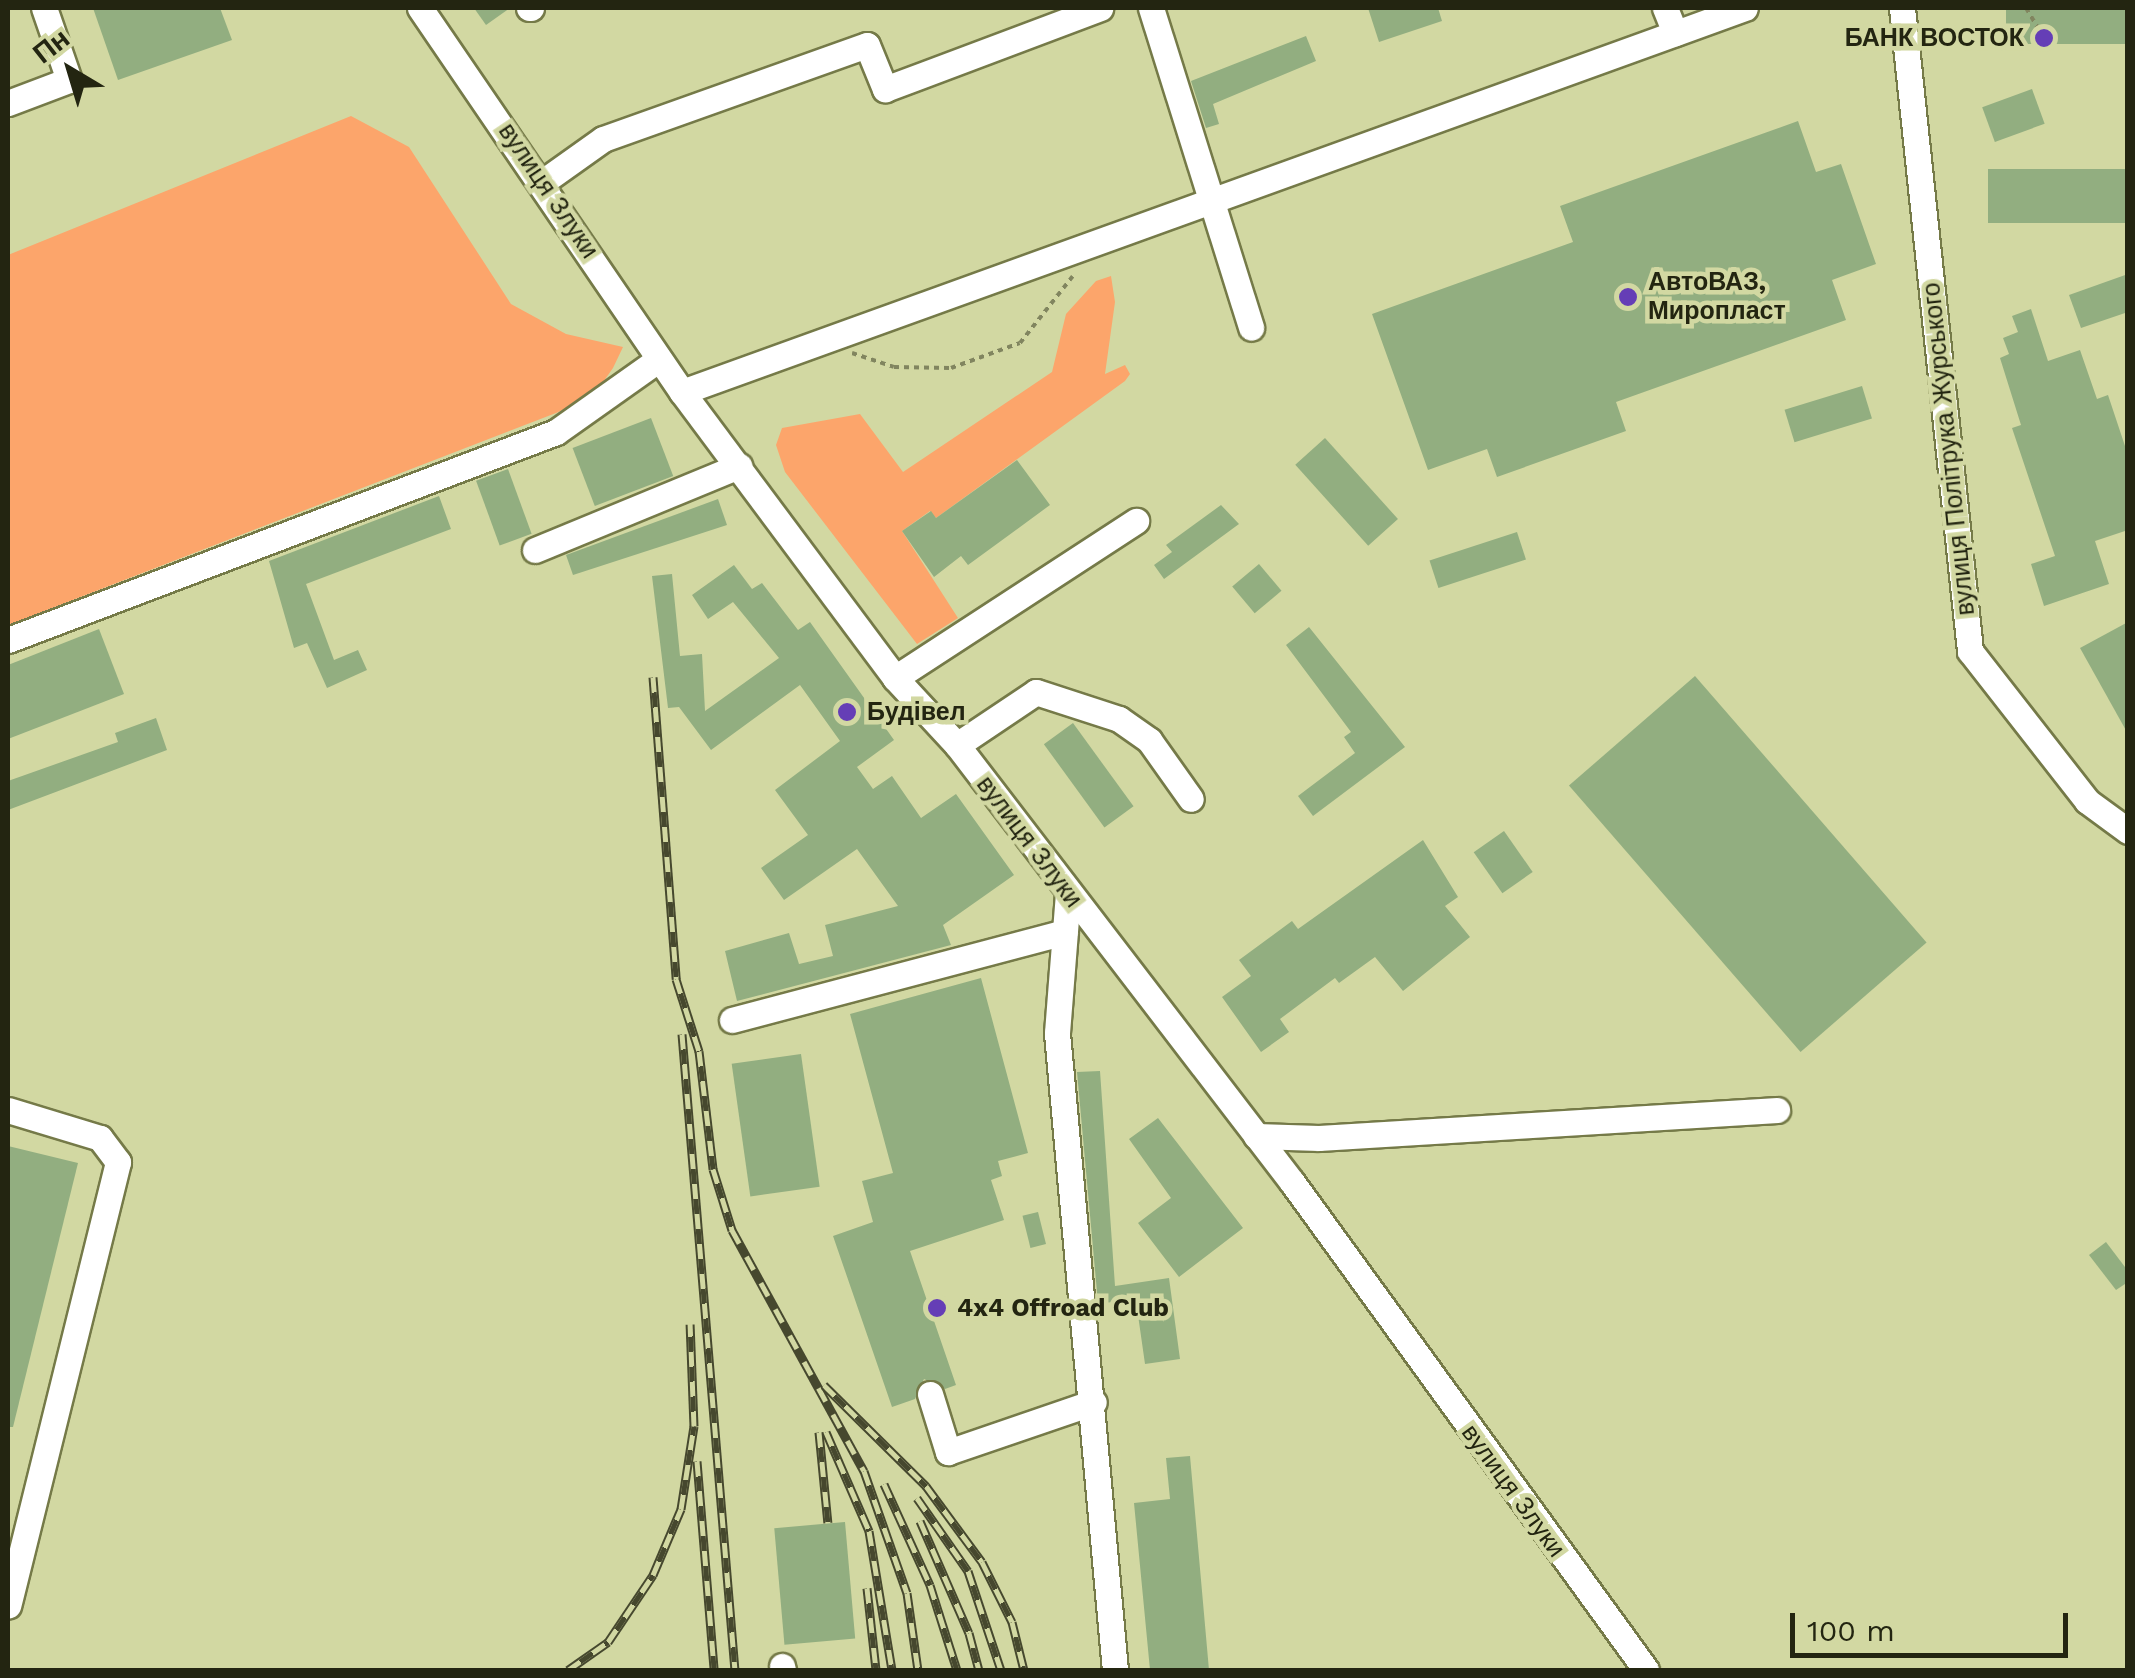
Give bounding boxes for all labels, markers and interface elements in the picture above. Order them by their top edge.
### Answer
north arrow [20,20,120,120]
text: Пн [26,22,76,70]
place label: БАНК ВОСТОК [1845,23,2024,53]
marker: БАНК ВОСТОК [2033,27,2055,49]
street label: вулиця Злуки [492,118,604,264]
place label: АвтоВАЗ, Миропласт [1648,268,1786,327]
street label: вулиця Політрука Журського [1917,281,1981,617]
marker: АвтоВАЗ, Миропласт [1617,286,1639,308]
place label: Будівел [867,697,966,727]
marker: Будівел [836,701,858,723]
street label: вулиця Злуки [970,770,1088,914]
place label: 4x4 Offroad Club [957,1293,1169,1323]
marker: 4x4 Offroad Club [926,1297,948,1319]
street label: вулиця Злуки [1455,1419,1571,1563]
scale bar [1795,1593,2072,1655]
text: 100 m [1807,1613,1895,1648]

